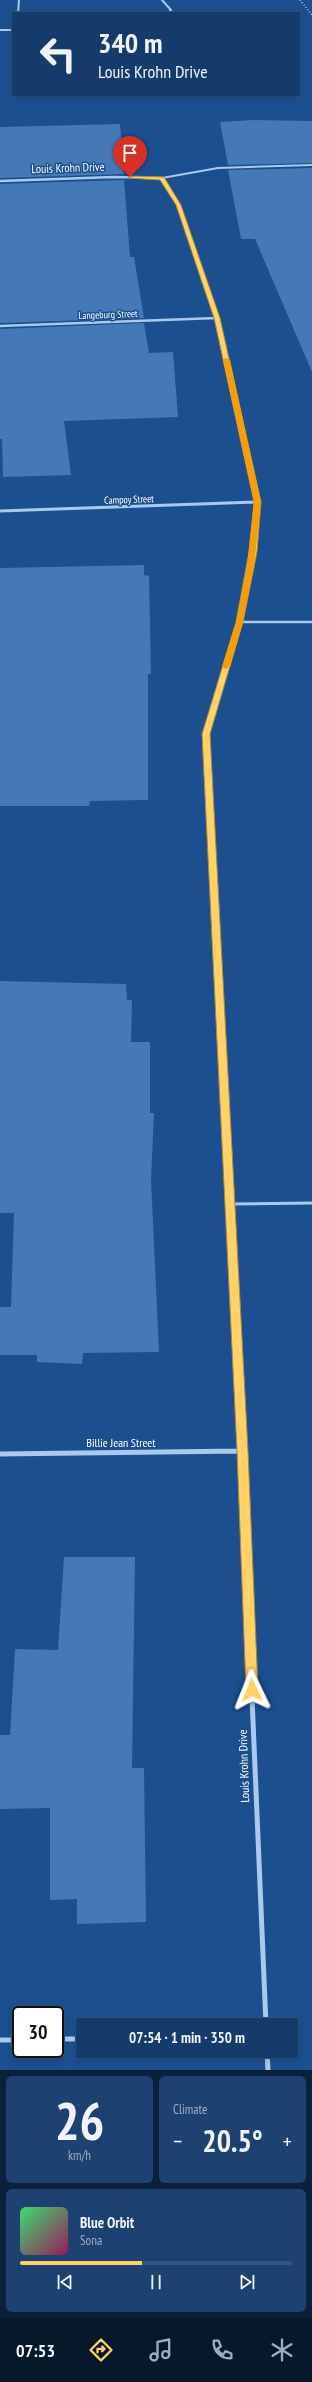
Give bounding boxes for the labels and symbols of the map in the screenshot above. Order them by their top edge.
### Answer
pin [113,136,147,177]
street label: Louis Krohn Drive [31,159,105,176]
street label: Langeburg Street [78,307,138,322]
street label: Campoy Street [104,492,154,507]
street label: Billie Jean Street [86,1435,156,1450]
position arrow [231,1669,273,1711]
street label: Louis Krohn Drive [235,1729,252,1803]
speed limit sign: 30 [12,2006,64,2058]

